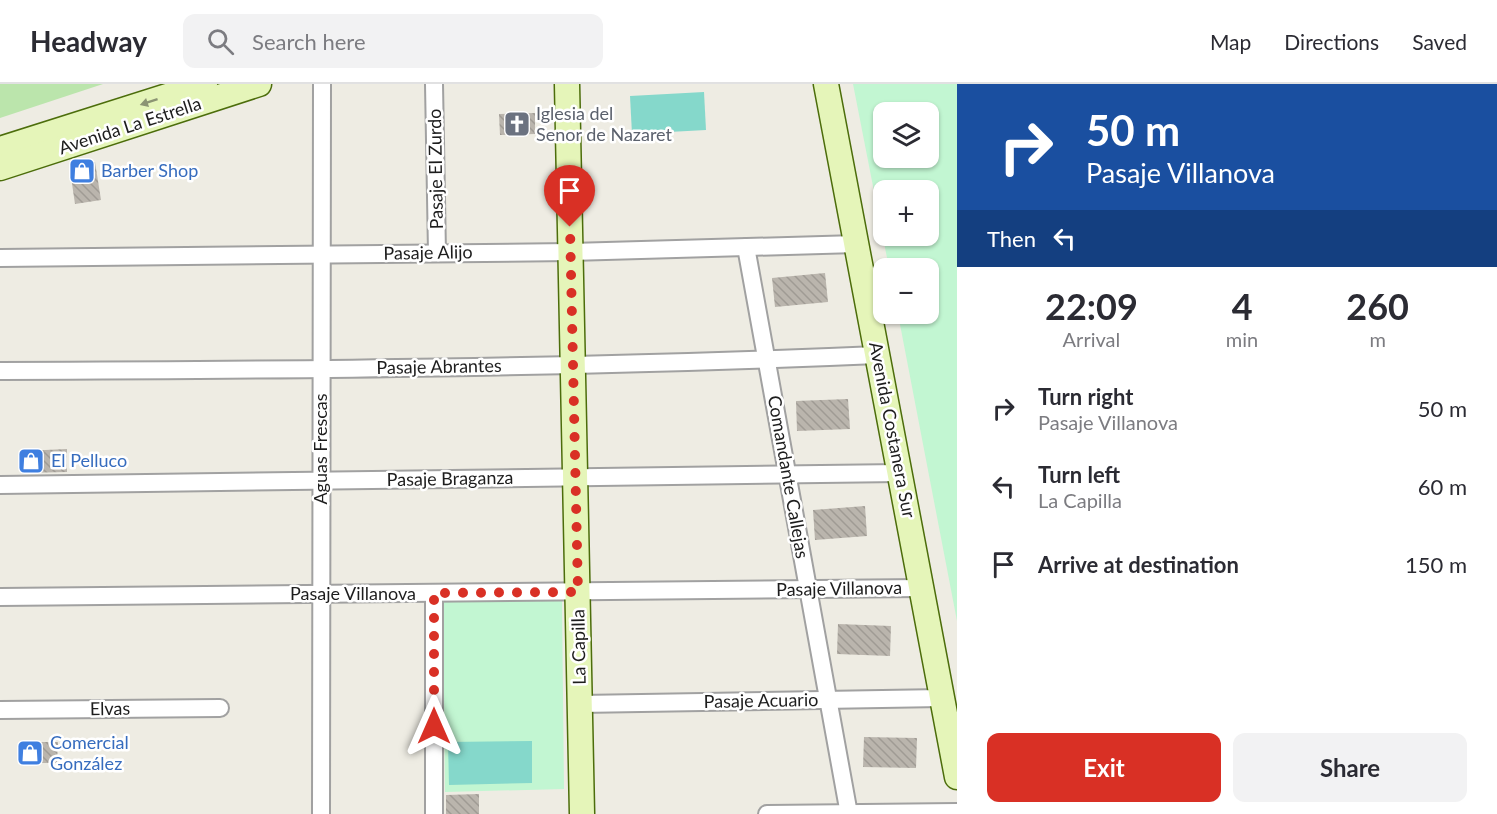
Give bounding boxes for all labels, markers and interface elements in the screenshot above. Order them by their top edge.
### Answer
search box [183,14,603,68]
text: Headway [30,24,147,58]
icon: search [204,25,237,58]
text: Search here [252,28,366,55]
text: Map [1210,29,1251,54]
text: Directions [1284,29,1379,54]
text: Saved [1412,29,1467,54]
street label: Avenida La Estrella [56,92,204,158]
one-way arrow [140,97,158,107]
place label: Iglesia del Senor de Nazaret [536,102,673,145]
map controls [873,102,939,324]
button: layers [873,102,939,168]
text: 50 m [1086,105,1180,155]
street label: Pasaje El Zurdo [423,108,447,230]
icon: right [987,108,1065,186]
church icon: Iglesia del Senor de Nazaret [502,109,532,139]
shop icon: Barber Shop [67,156,97,186]
text: Pasaje Villanova [1086,156,1275,189]
place label: Barber Shop [101,159,198,181]
pin [544,165,595,227]
icon: arrive [553,174,586,207]
button: + [873,180,939,246]
icon: left [1048,222,1081,255]
text: Then [987,225,1036,252]
street label: Pasaje Alijo [383,240,473,264]
button: − [873,258,939,324]
text: 22:09 [1045,284,1138,328]
text: 4 [1232,284,1253,328]
text: 260 [1346,284,1409,328]
text: Arrival [1063,327,1120,351]
text: min [1226,327,1258,351]
text: m [1369,327,1386,351]
street label: Avenida Costanera Sur [865,340,921,520]
street label: Pasaje Abrantes [376,354,502,378]
text: Turn right [1038,383,1133,410]
icon: right [987,392,1020,425]
street label: Aguas Frescas [309,393,331,505]
street label: Comandante Callejas [764,394,814,560]
text: 50 m [1418,395,1467,422]
text: Pasaje Villanova [1038,410,1178,434]
shop icon: El Pelluco [16,446,46,476]
place label: El Pelluco [51,449,127,471]
text: Turn left [1038,461,1120,488]
street label: Pasaje Braganza [386,466,514,490]
icon: left [987,470,1020,503]
text: 60 m [1418,473,1467,500]
text: La Capilla [1038,488,1122,512]
icon: arrive [987,548,1020,581]
text: Arrive at destination [1038,551,1239,578]
text: 150 m [1405,551,1467,578]
street label: Pasaje Villanova [776,576,902,600]
street label: Pasaje Villanova [290,582,416,604]
street label: La Capilla [566,609,590,685]
street label: Pasaje Acuario [703,688,818,712]
position arrow [402,694,466,758]
street label: Elvas [90,697,131,719]
place label: Comercial González [50,731,129,774]
button: Exit [987,733,1221,802]
button: Share [1233,733,1467,802]
shop icon: Comercial González [15,738,45,768]

